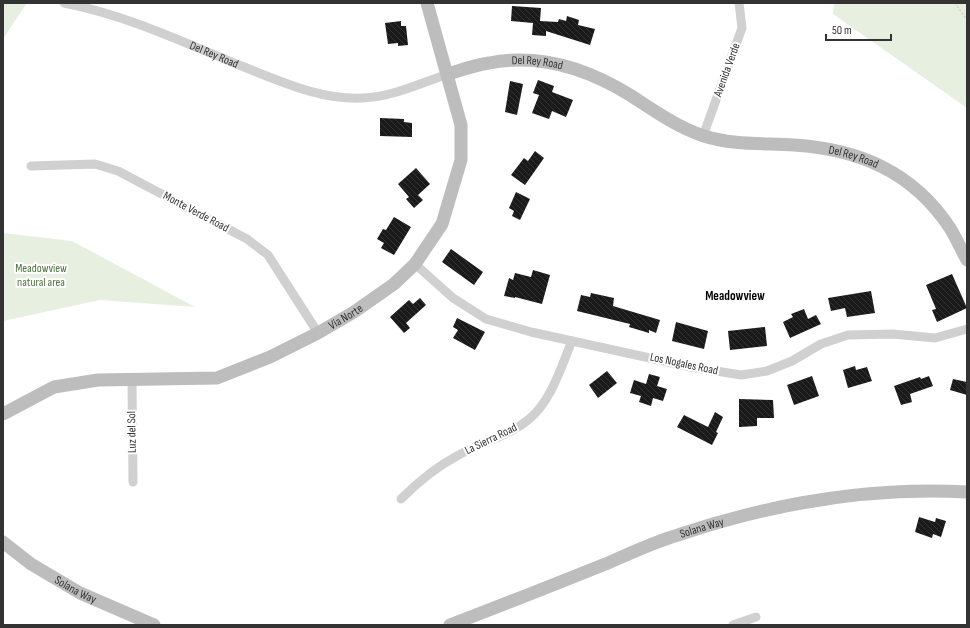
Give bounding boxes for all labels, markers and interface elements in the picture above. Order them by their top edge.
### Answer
scale bar [826,16,891,42]
text: 50 m [832,23,852,38]
street label: Del Rey Road [187,38,241,71]
street label: Avenida Verde [710,41,744,100]
street label: Del Rey Road [511,52,564,73]
street label: Del Rey Road [827,142,881,172]
street label: Monte Verde Road [160,188,232,236]
park label: Meadowview natural area [15,261,67,290]
district label: Meadowview [705,288,765,304]
street label: Via Norte [326,301,366,333]
street label: Los Nogales Road [649,349,719,379]
street label: Luz del Sol [124,411,140,453]
street label: La Sierra Road [462,420,520,458]
street label: Solana Way [678,514,726,541]
street label: Solana Way [52,572,99,607]

